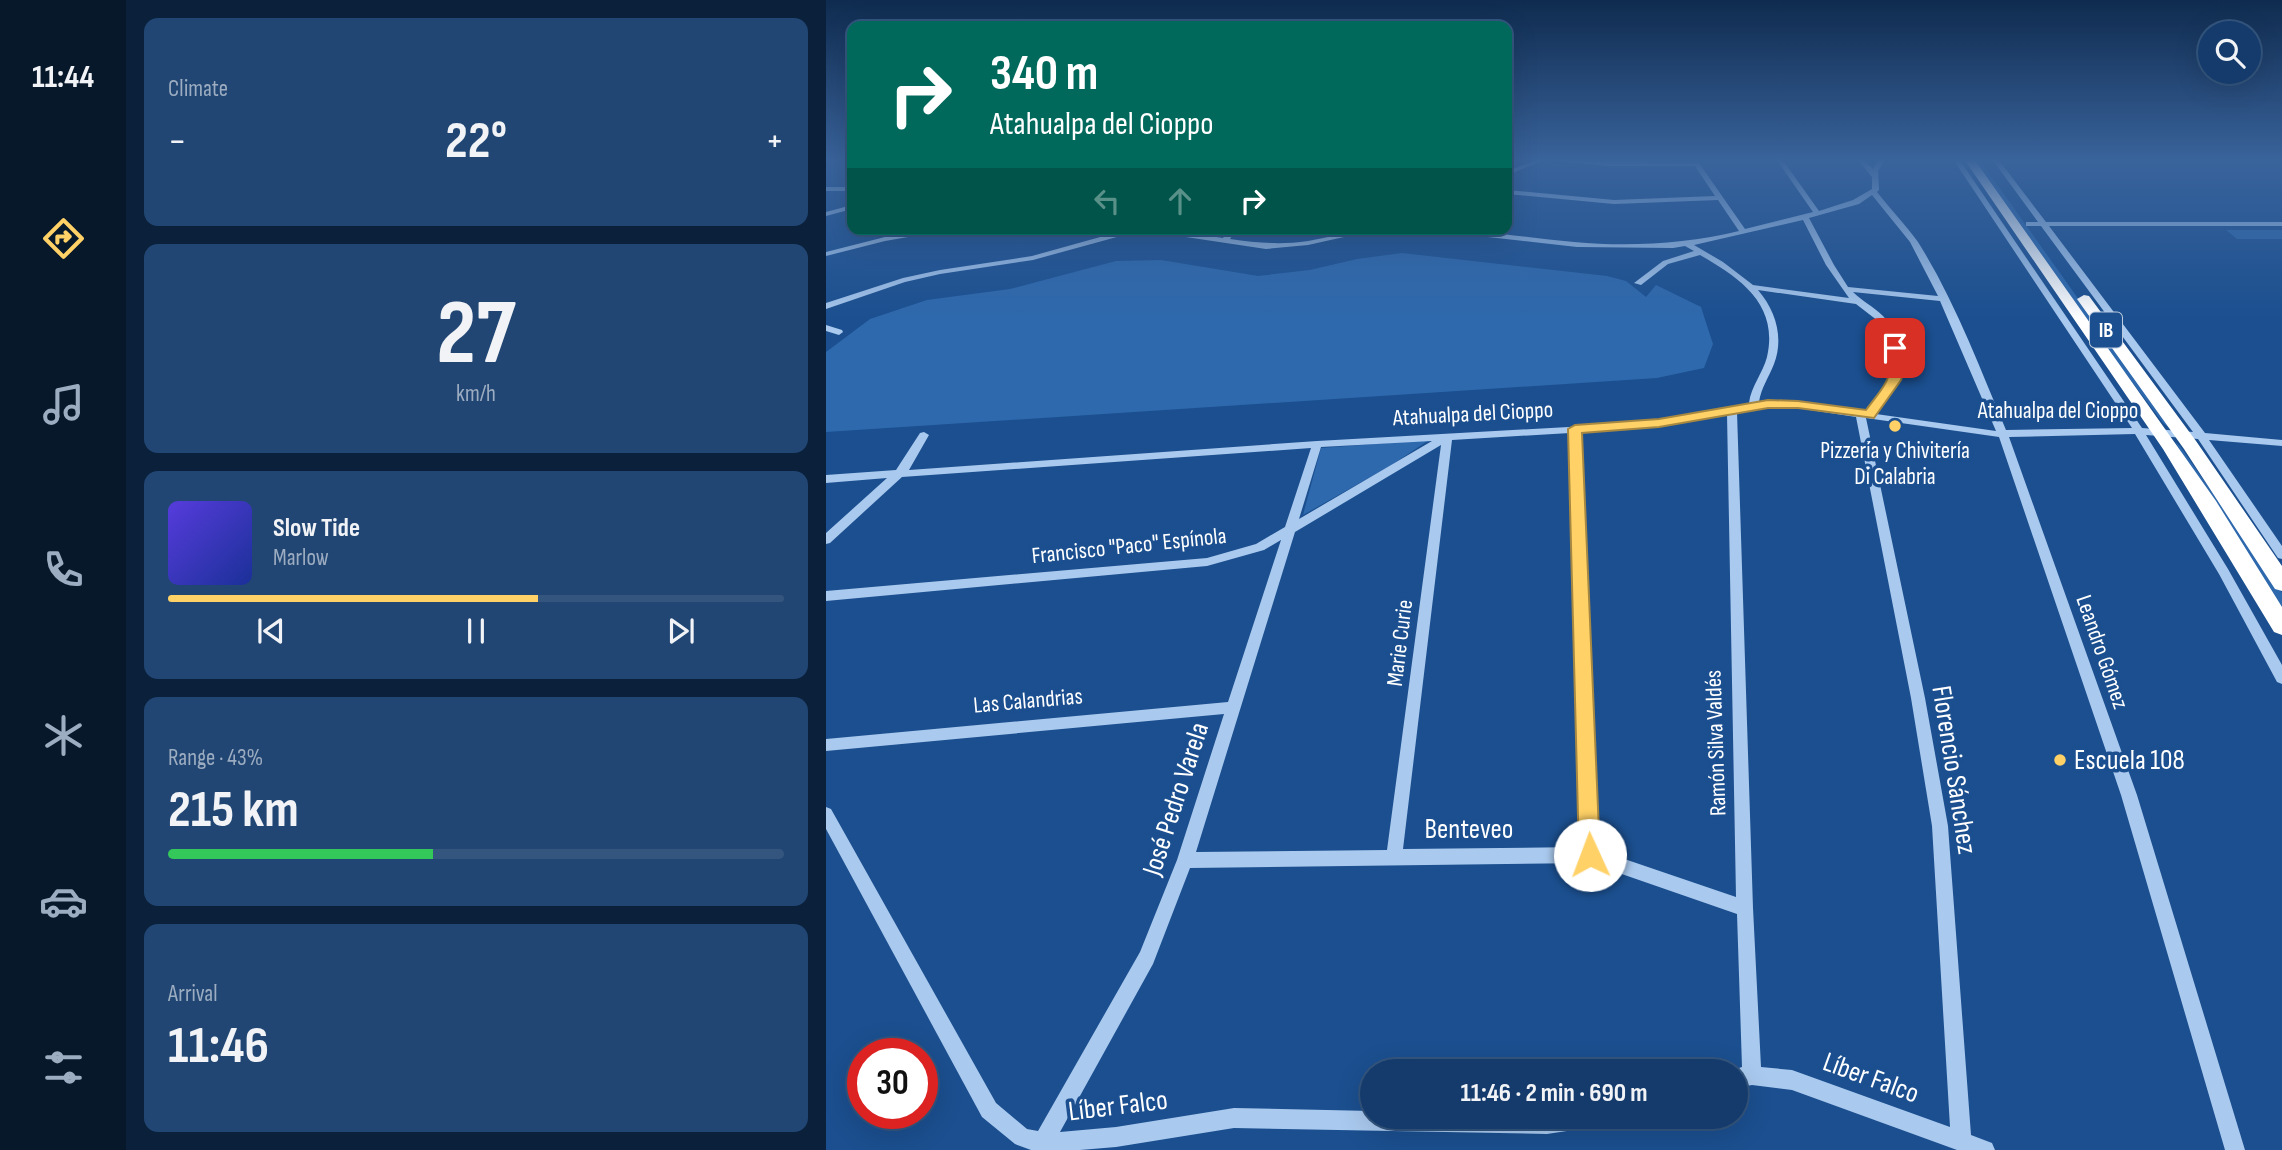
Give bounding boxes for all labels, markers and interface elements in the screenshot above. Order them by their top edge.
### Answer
map controls [2198,21,2261,84]
button: search [2198,21,2261,84]
text: 340 m [990,45,1098,104]
icon: right [875,49,966,140]
text: 11:44 [32,58,94,97]
text: Climate [168,75,228,103]
text: Atahualpa del Cioppo [990,105,1213,144]
text: 22° [445,110,507,173]
text: − [168,119,187,164]
text: + [765,119,784,164]
icon: left [1088,182,1126,220]
icon: ahead [1161,182,1199,220]
icon: right [1234,182,1272,220]
icon: directions [39,214,88,263]
text: 27 [436,280,516,389]
road number: IB [2090,312,2122,348]
pin [1865,318,1925,378]
icon: arrive [1876,329,1914,367]
icon: music [39,380,88,429]
text: km/h [456,380,496,408]
street label: Atahualpa del Cioppo [1391,396,1554,432]
street label: Atahualpa del Cioppo [1977,397,2138,425]
marker: Pizzería y Chivitería Di Calabria [1887,418,1903,434]
place label: Pizzería y Chivitería Di Calabria [1820,437,1970,491]
text: Slow Tide [273,513,360,544]
street label: Francisco "Paco" Espínola [1030,522,1228,570]
text: Marlow [273,544,329,572]
icon: phone [39,545,88,594]
street label: Leandro Gómez [2069,591,2135,713]
street label: Marie Curie [1381,598,1419,688]
icon: previous [252,612,290,650]
icon: pause [457,612,495,650]
icon: next [662,612,700,650]
street label: Ramón Silva Valdés [1699,669,1733,817]
street label: Las Calandrias [972,682,1084,720]
street label: Florencio Sánchez [1924,683,1984,857]
icon: climate [39,711,88,760]
street label: José Pedro Varela [1135,718,1216,881]
text: Range · 43% [168,744,263,772]
place label: Escuela 108 [2074,744,2185,777]
marker: Escuela 108 [2052,752,2068,768]
text: 215 km [168,779,299,842]
street label: Benteveo [1425,813,1513,846]
position arrow [1553,818,1627,892]
icon: car [39,877,88,926]
text: Arrival [168,980,217,1008]
text: 11:46 [168,1015,269,1078]
speed limit sign: 30 [847,1038,938,1129]
icon: filters [39,1043,88,1092]
street label: Líber Falco [1818,1045,1924,1111]
text: 11:46 · 2 min · 690 m [1461,1078,1647,1109]
street label: Líber Falco [1066,1084,1170,1128]

